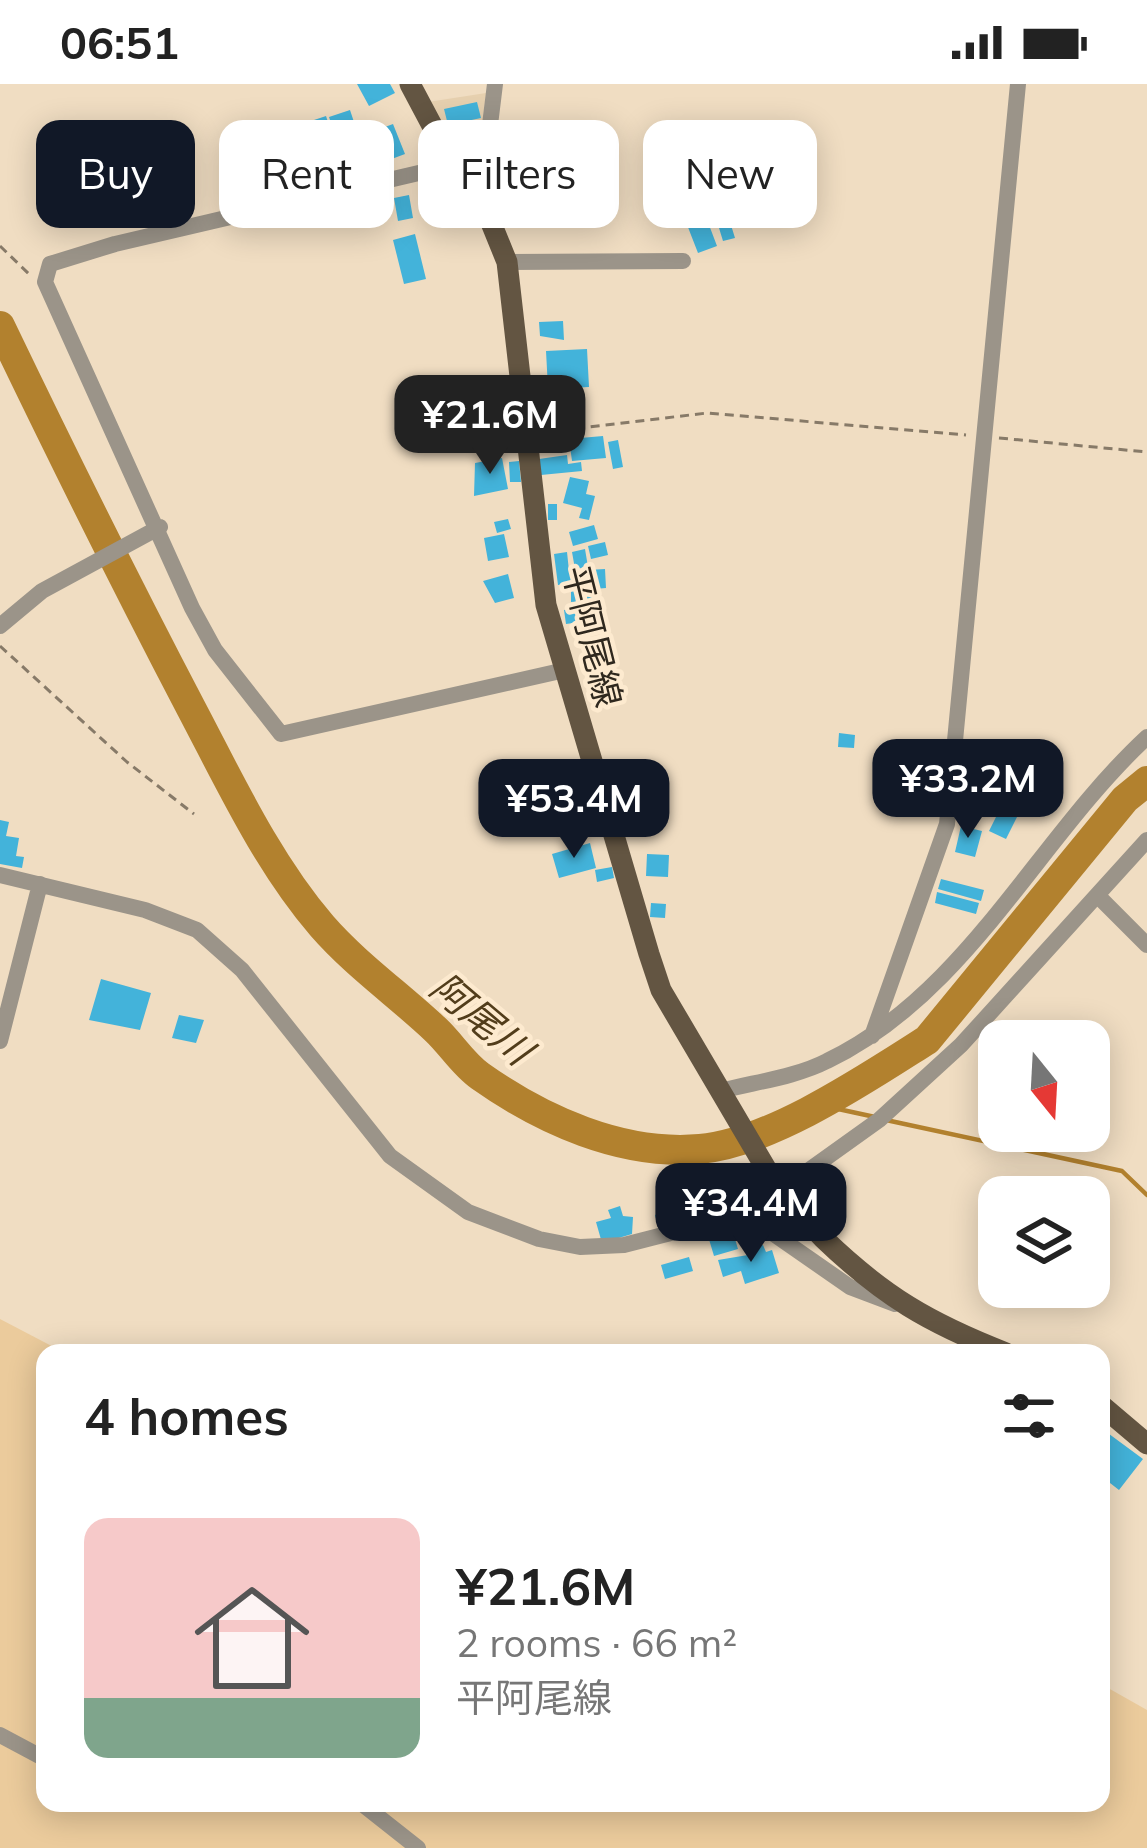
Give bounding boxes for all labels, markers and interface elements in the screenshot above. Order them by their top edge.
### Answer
text: 06:51 [60,14,179,70]
chip: Buy [36,120,195,228]
chip: Rent [219,120,394,228]
chip: Filters [418,120,619,228]
chip: New [643,120,817,228]
pin: ¥21.6M [392,375,588,477]
text: ¥21.6M [421,389,559,438]
street label: 平阿尾線 [554,561,632,711]
pin: ¥33.2M [870,739,1066,841]
text: ¥33.2M [899,753,1037,802]
pin: ¥53.4M [476,759,672,861]
text: ¥53.4M [505,773,643,822]
water label: 阿尾川 [421,962,546,1077]
north arrow [978,1020,1110,1152]
map controls [978,1020,1110,1308]
pin: ¥34.4M [653,1163,849,1265]
button: layers [978,1176,1110,1308]
text: ¥34.4M [682,1177,820,1226]
icon: filters [996,1383,1062,1449]
text: 4 homes [84,1384,289,1448]
text: ¥21.6M [456,1554,635,1618]
icon: home [180,1566,324,1710]
text: 2 rooms · 66 m² [456,1618,737,1667]
text: 平阿尾線 [456,1673,612,1722]

